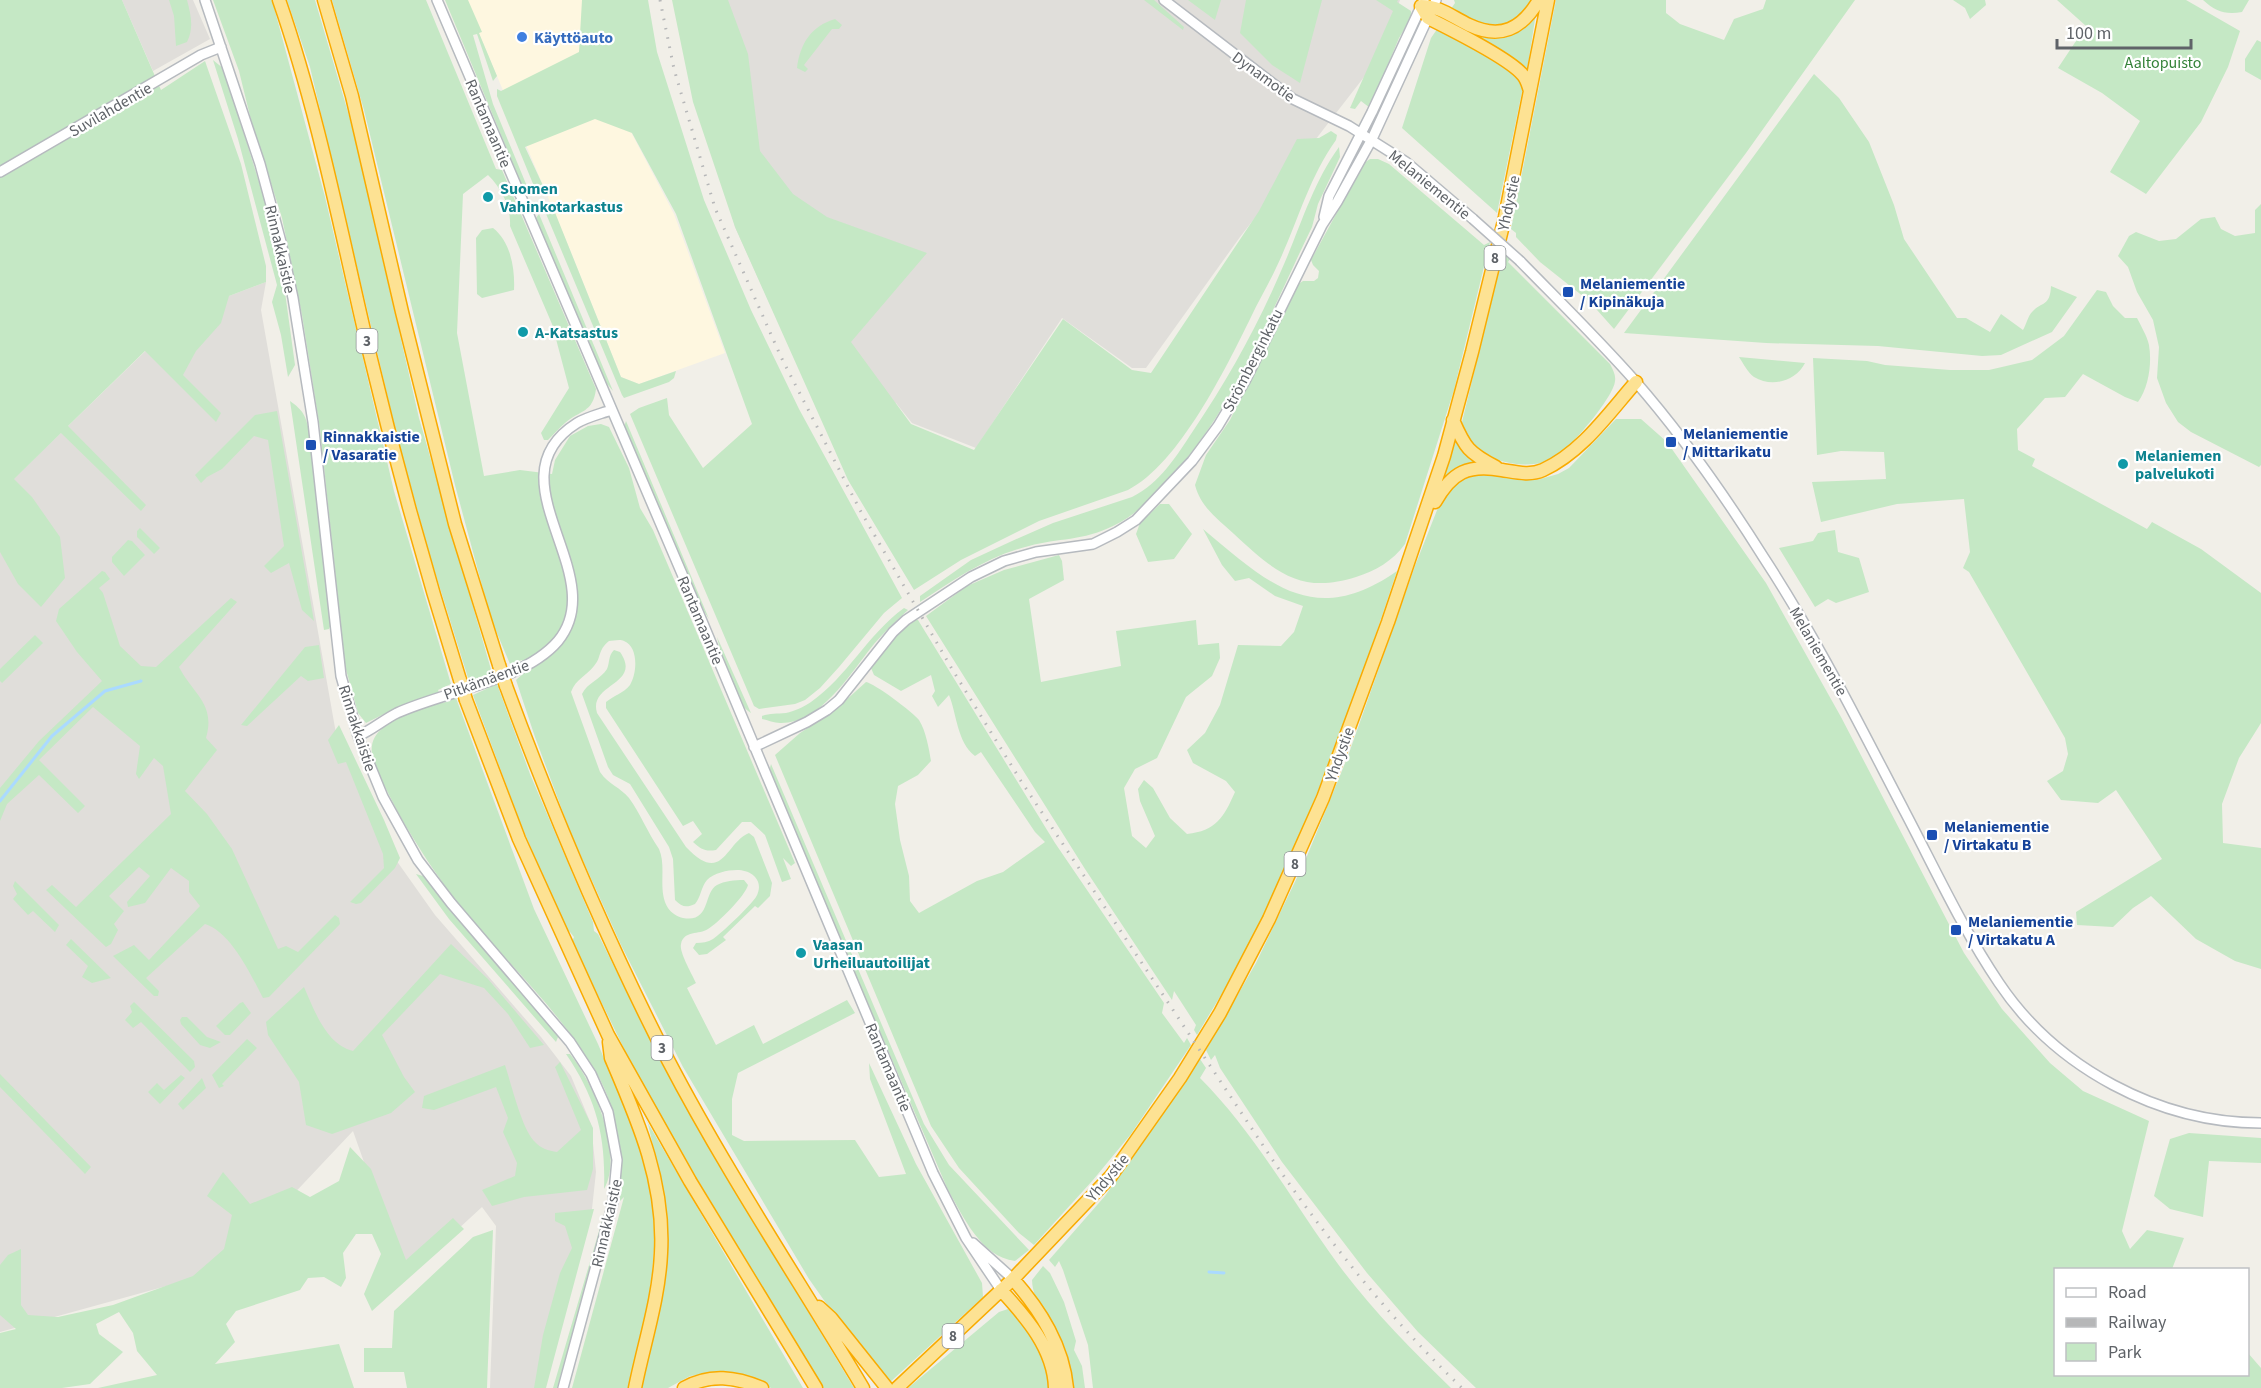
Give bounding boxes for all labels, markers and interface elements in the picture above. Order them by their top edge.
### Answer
scale bar [2057,12,2190,50]
text: 100 m [2066,21,2111,46]
place label: Käyttöauto [534,27,613,49]
marker: Käyttöauto [515,30,529,44]
street label: Dynamotie [1227,46,1299,107]
park label: Aaltopuisto [2125,52,2201,74]
street label: Rantamaantie [460,76,517,171]
street label: Suvilahdentie [65,77,156,142]
street label: Melaniementie [1384,145,1475,225]
street label: Yhdystie [1492,173,1526,234]
place label: Suomen Vahinkotarkastus [499,178,623,218]
marker: Suomen Vahinkotarkastus [481,190,495,204]
street label: Rinnakkaistie [259,203,301,296]
road number: 8 [1484,246,1506,270]
place label: Melaniementie / Kipinäkuja [1580,273,1685,313]
marker: Melaniementie / Kipinäkuja [1561,285,1575,299]
street label: Strömberginkatu [1217,305,1288,416]
place label: A-Katsastus [534,322,618,344]
marker: A-Katsastus [516,325,530,339]
road number: 3 [356,329,378,353]
place label: Melaniementie / Mittarikatu [1683,423,1788,463]
place label: Rinnakkaistie / Vasaratie [323,426,420,466]
marker: Melaniementie / Mittarikatu [1664,435,1678,449]
marker: Rinnakkaistie / Vasaratie [304,438,318,452]
place label: Melaniemen palvelukoti [2135,445,2222,485]
marker: Melaniemen palvelukoti [2116,457,2130,471]
street label: Rantamaantie [672,573,729,668]
street label: Melaniementie [1784,603,1853,700]
street label: Pitkämäentie [441,654,532,706]
street label: Rinnakkaistie [333,682,381,775]
street label: Yhdystie [1320,724,1360,786]
place label: Melaniementie / Virtakatu B [1944,816,2049,856]
marker: Melaniementie / Virtakatu B [1925,828,1939,842]
road number: 8 [1284,852,1306,876]
place label: Melaniementie / Virtakatu A [1968,911,2073,951]
marker: Melaniementie / Virtakatu A [1949,923,1963,937]
place label: Vaasan Urheiluautoilijat [812,934,930,974]
marker: Vaasan Urheiluautoilijat [794,946,808,960]
street label: Rantamaantie [860,1020,917,1115]
road number: 3 [652,1036,672,1060]
street label: Yhdystie [1081,1149,1134,1207]
street label: Rinnakkaistie [586,1177,628,1270]
legend [2054,1268,2249,1376]
text: Road [2108,1280,2147,1305]
text: Railway [2108,1310,2167,1335]
road number: 8 [942,1324,964,1348]
text: Park [2108,1340,2142,1365]

